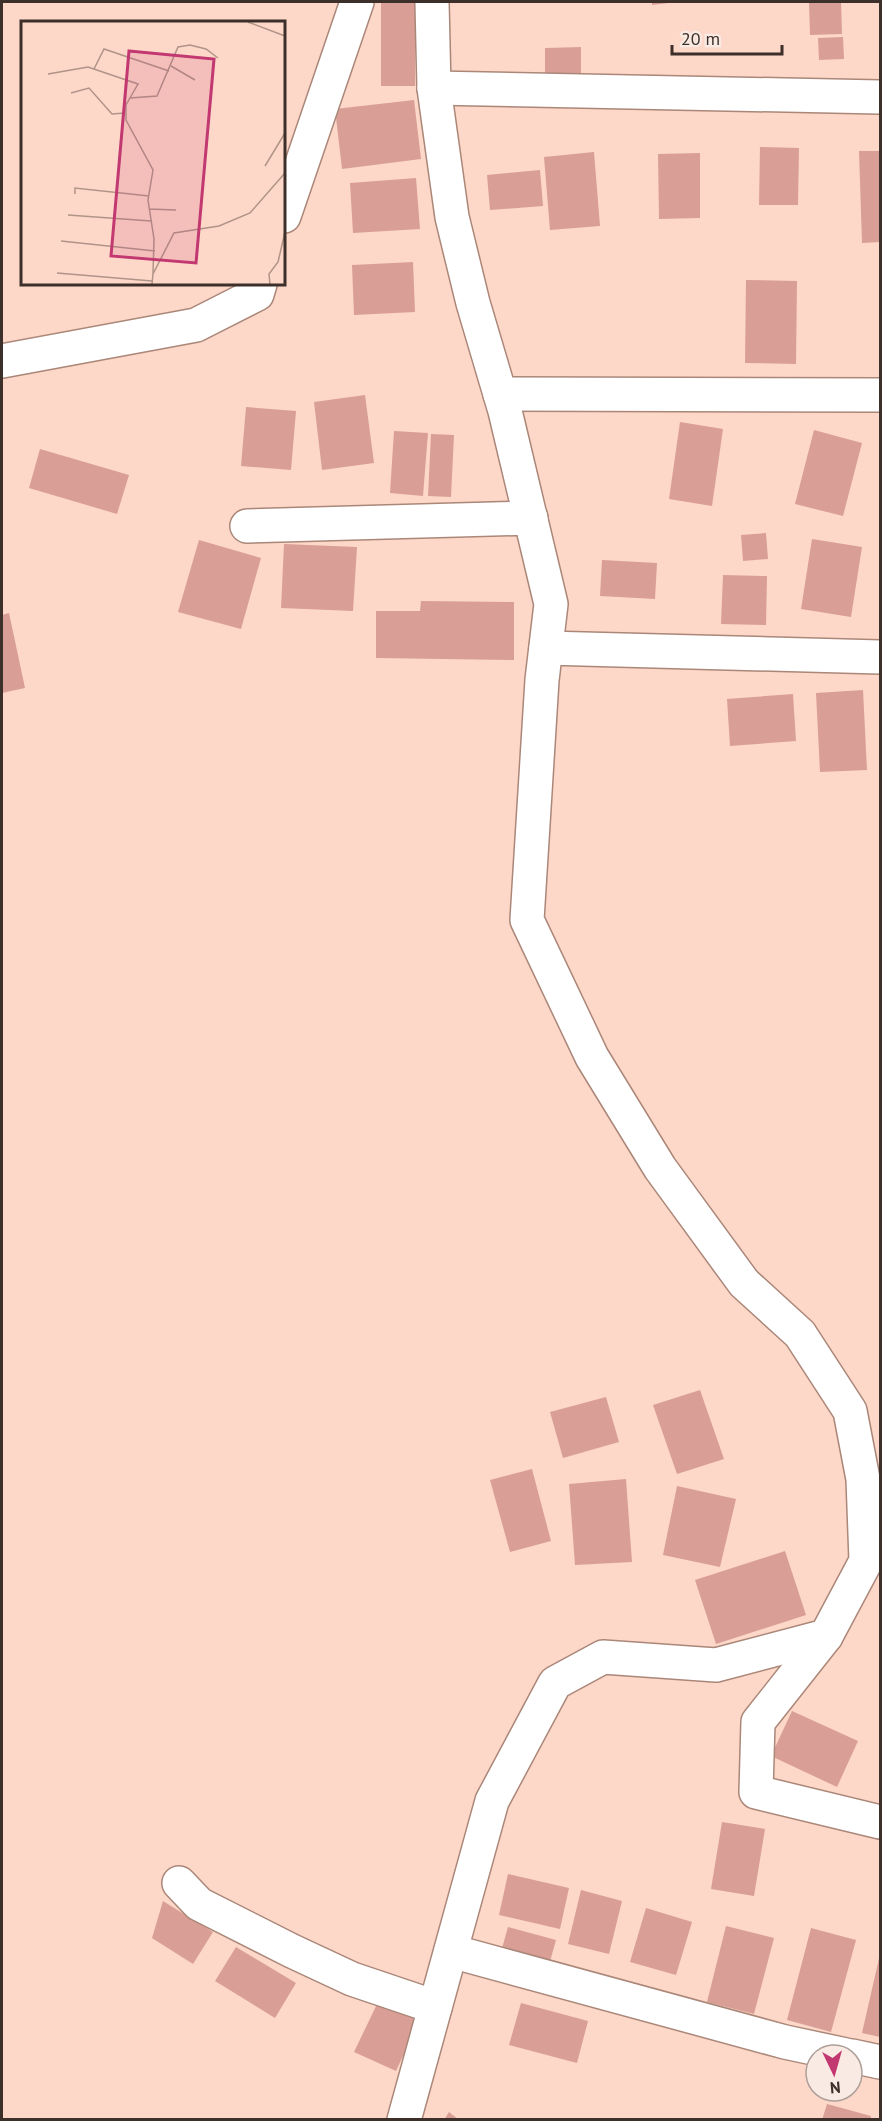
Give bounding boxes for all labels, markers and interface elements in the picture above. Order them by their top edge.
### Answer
scale bar [672,18,782,56]
inset map [21,21,285,285]
text: 20 m [681,27,720,50]
north arrow [804,2043,864,2103]
text: N [829,2078,841,2098]

